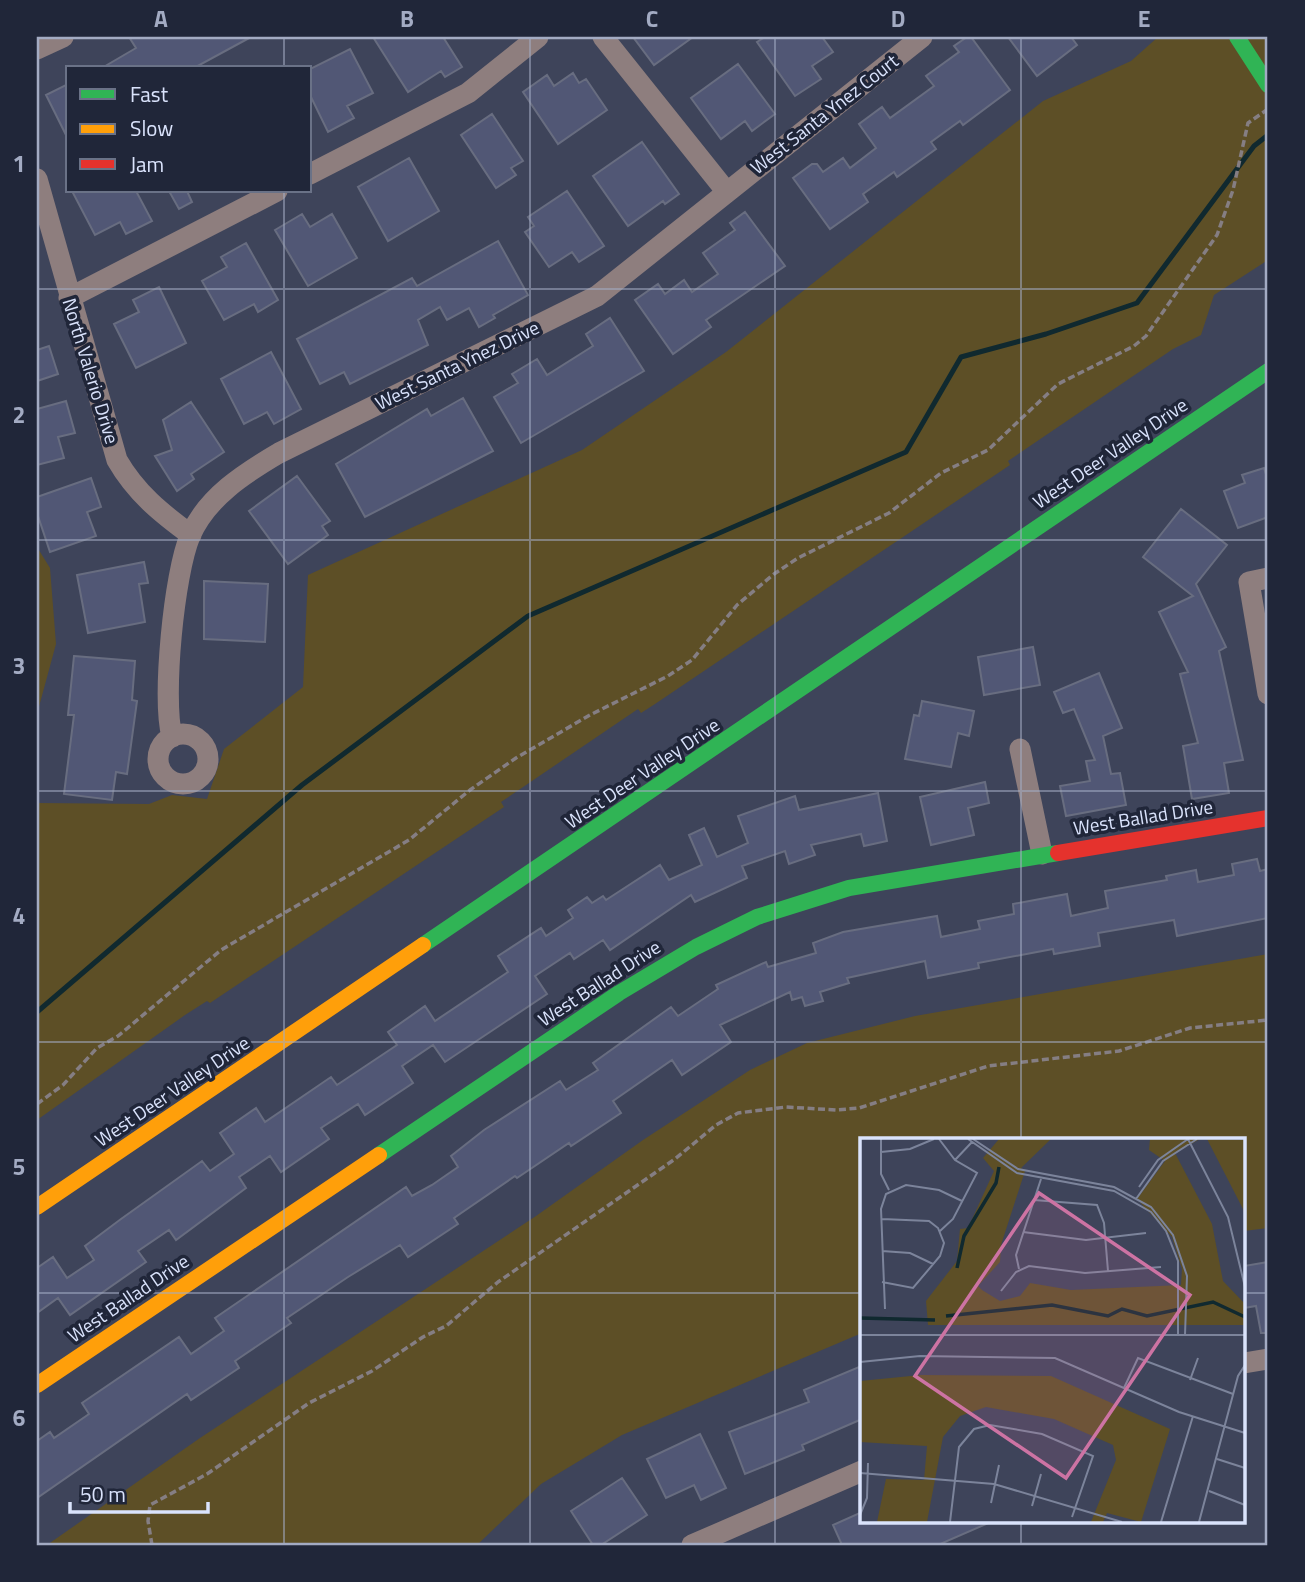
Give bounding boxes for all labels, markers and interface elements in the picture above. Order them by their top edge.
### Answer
text: A [154,1,168,36]
text: B [400,1,414,36]
text: C [646,1,658,36]
text: D [891,1,905,36]
text: E [1138,1,1150,36]
street label: West Santa Ynez Court [743,46,904,181]
legend [66,66,312,192]
text: Fast [130,78,169,110]
text: Slow [130,112,173,144]
text: 1 [13,146,25,181]
text: Jam [130,148,164,180]
street label: North Valerio Drive [56,294,127,447]
street label: West Santa Ynez Drive [370,312,544,417]
street label: West Deer Valley Drive [1027,390,1193,515]
text: 2 [13,397,25,432]
text: 3 [13,648,25,683]
street label: West Deer Valley Drive [559,710,725,835]
street label: West Ballad Drive [1071,791,1215,842]
text: 4 [13,898,25,933]
street label: West Ballad Drive [532,932,666,1033]
street label: West Deer Valley Drive [89,1028,255,1153]
inset map [860,1138,1246,1522]
text: 5 [13,1149,25,1184]
street label: West Ballad Drive [61,1246,194,1349]
text: 6 [13,1400,26,1435]
scale bar [70,1470,208,1514]
text: 50 m [80,1478,126,1510]

